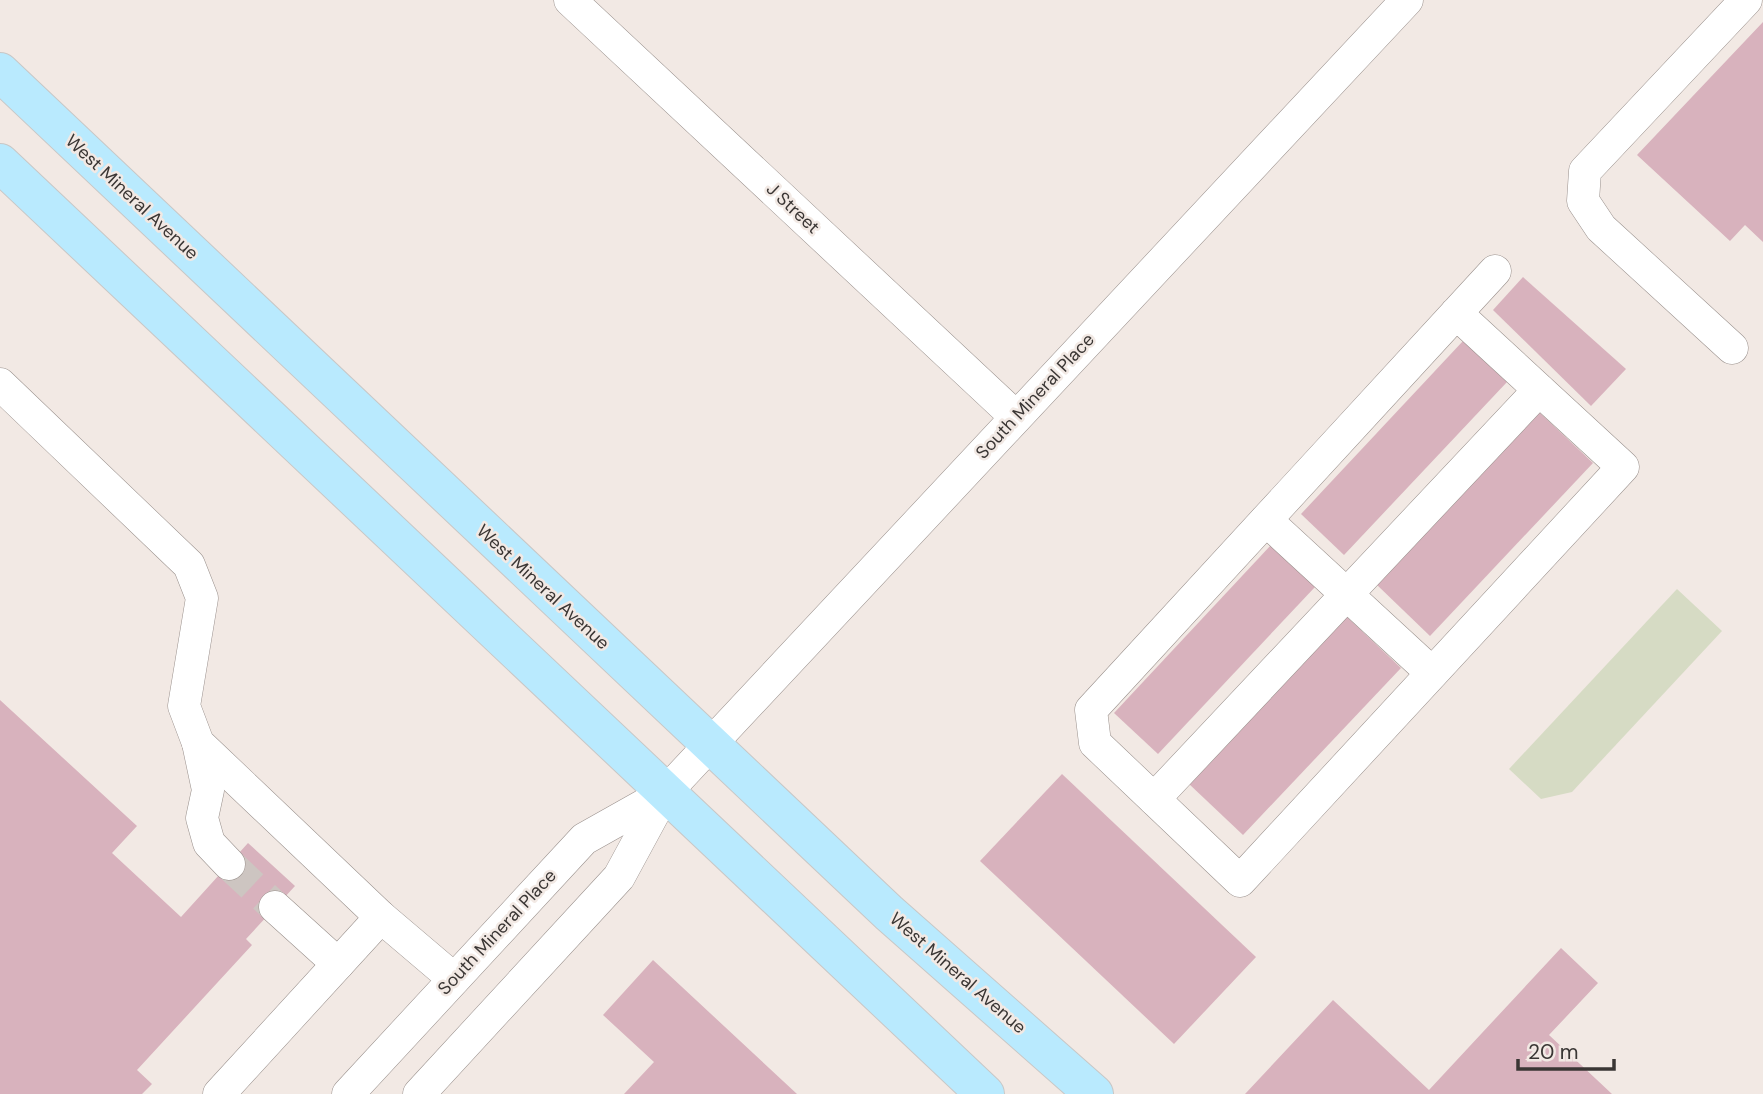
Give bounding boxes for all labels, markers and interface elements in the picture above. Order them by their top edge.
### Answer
street label: West Mineral Avenue [60,129,204,265]
street label: J Street [761,177,825,239]
street label: South Mineral Place [970,328,1100,464]
street label: West Mineral Avenue [471,519,615,655]
street label: South Mineral Place [432,864,562,1000]
street label: West Mineral Avenue [885,907,1031,1039]
scale bar [1518,1028,1614,1072]
text: 20 m [1528,1038,1579,1066]

